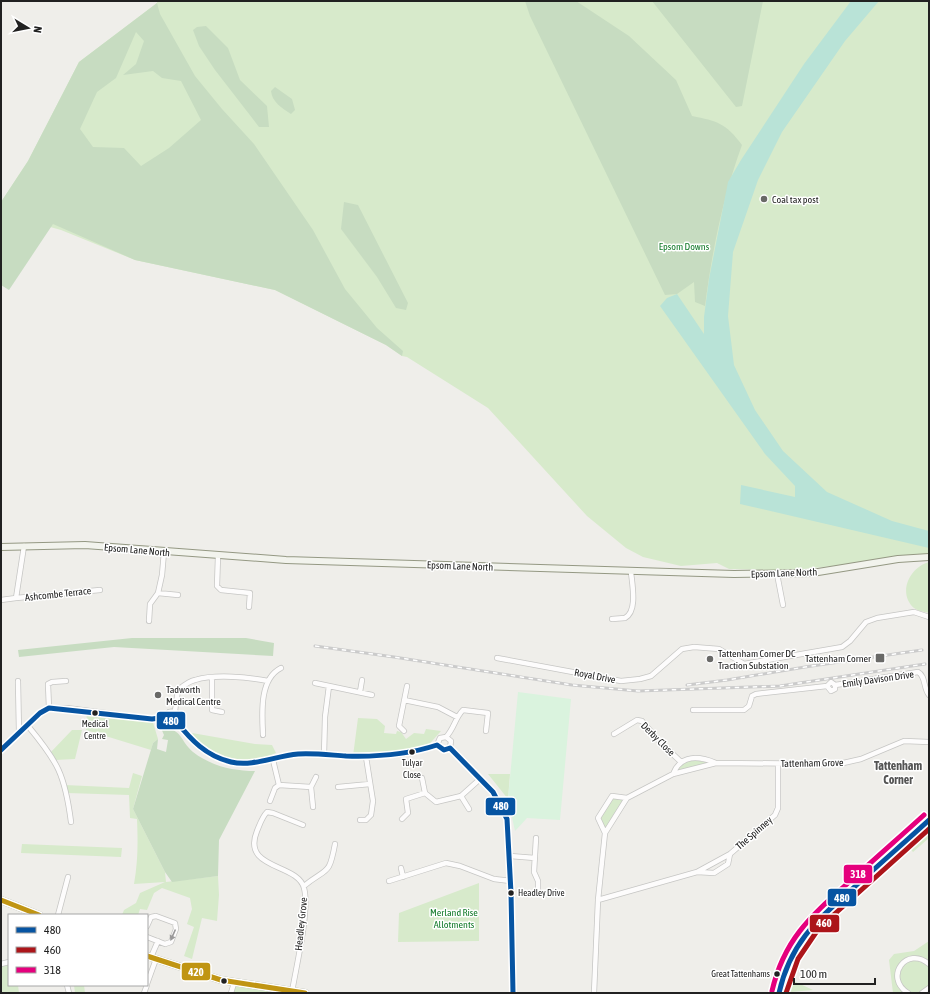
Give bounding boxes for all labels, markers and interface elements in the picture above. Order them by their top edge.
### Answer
north arrow [8,8,48,48]
text: N [31,25,44,34]
marker: Coal tax post [759,194,769,204]
place label: Coal tax post [772,194,819,205]
park label: Epsom Downs [659,241,710,252]
street label: Epsom Lane North [104,542,171,558]
street label: Epsom Lane North [427,559,493,573]
street label: Epsom Lane North [751,566,817,580]
street label: Ashcombe Terrace [24,585,92,603]
place label: Tattenham Corner DC Traction Substation [718,648,796,671]
marker: Tattenham Corner [874,652,886,664]
place label: Tattenham Corner [805,653,872,664]
marker: Tattenham Corner DC Traction Substation [705,654,715,664]
street label: Royal Drive [573,667,617,685]
street label: Emily Davison Drive [841,668,915,689]
place label: Tadworth Medical Centre [166,684,221,707]
marker: Tadworth Medical Centre [153,690,163,700]
marker: Medical Centre [90,708,100,718]
line badge: 480 [156,711,186,730]
text: 480 [162,715,179,727]
place label: Medical Centre [82,719,109,741]
street label: Derby Close [639,720,677,758]
marker: Tulyar Close [407,747,417,757]
street label: Tattenham Grove [780,757,844,769]
place label: Tulyar Close [402,758,423,780]
district label: Tattenham Corner [874,759,922,787]
line badge: 480 [485,797,516,816]
text: 480 [492,800,509,812]
street label: The Spinney [734,814,774,852]
line badge: 318 [843,864,873,884]
text: 318 [850,868,866,880]
marker: Headley Drive [506,888,516,898]
place label: Headley Drive [518,888,564,898]
line badge: 480 [827,888,857,907]
text: 480 [833,892,850,904]
street label: Headley Grove [293,896,309,951]
park label: Merland Rise Allotments [430,907,478,930]
legend [8,914,148,986]
line badge: 460 [809,914,840,933]
text: 460 [815,917,832,929]
text: 480 [44,923,61,937]
one-way arrow [170,930,176,942]
text: 460 [44,943,61,957]
scale bar [794,960,875,986]
line badge: 420 [181,962,211,981]
text: 318 [44,963,61,977]
text: 420 [187,966,204,978]
text: 100 m [800,967,827,981]
place label: Great Tattenhams [711,969,770,979]
marker: Great Tattenhams [772,969,782,979]
unlabelled marker [219,976,229,986]

